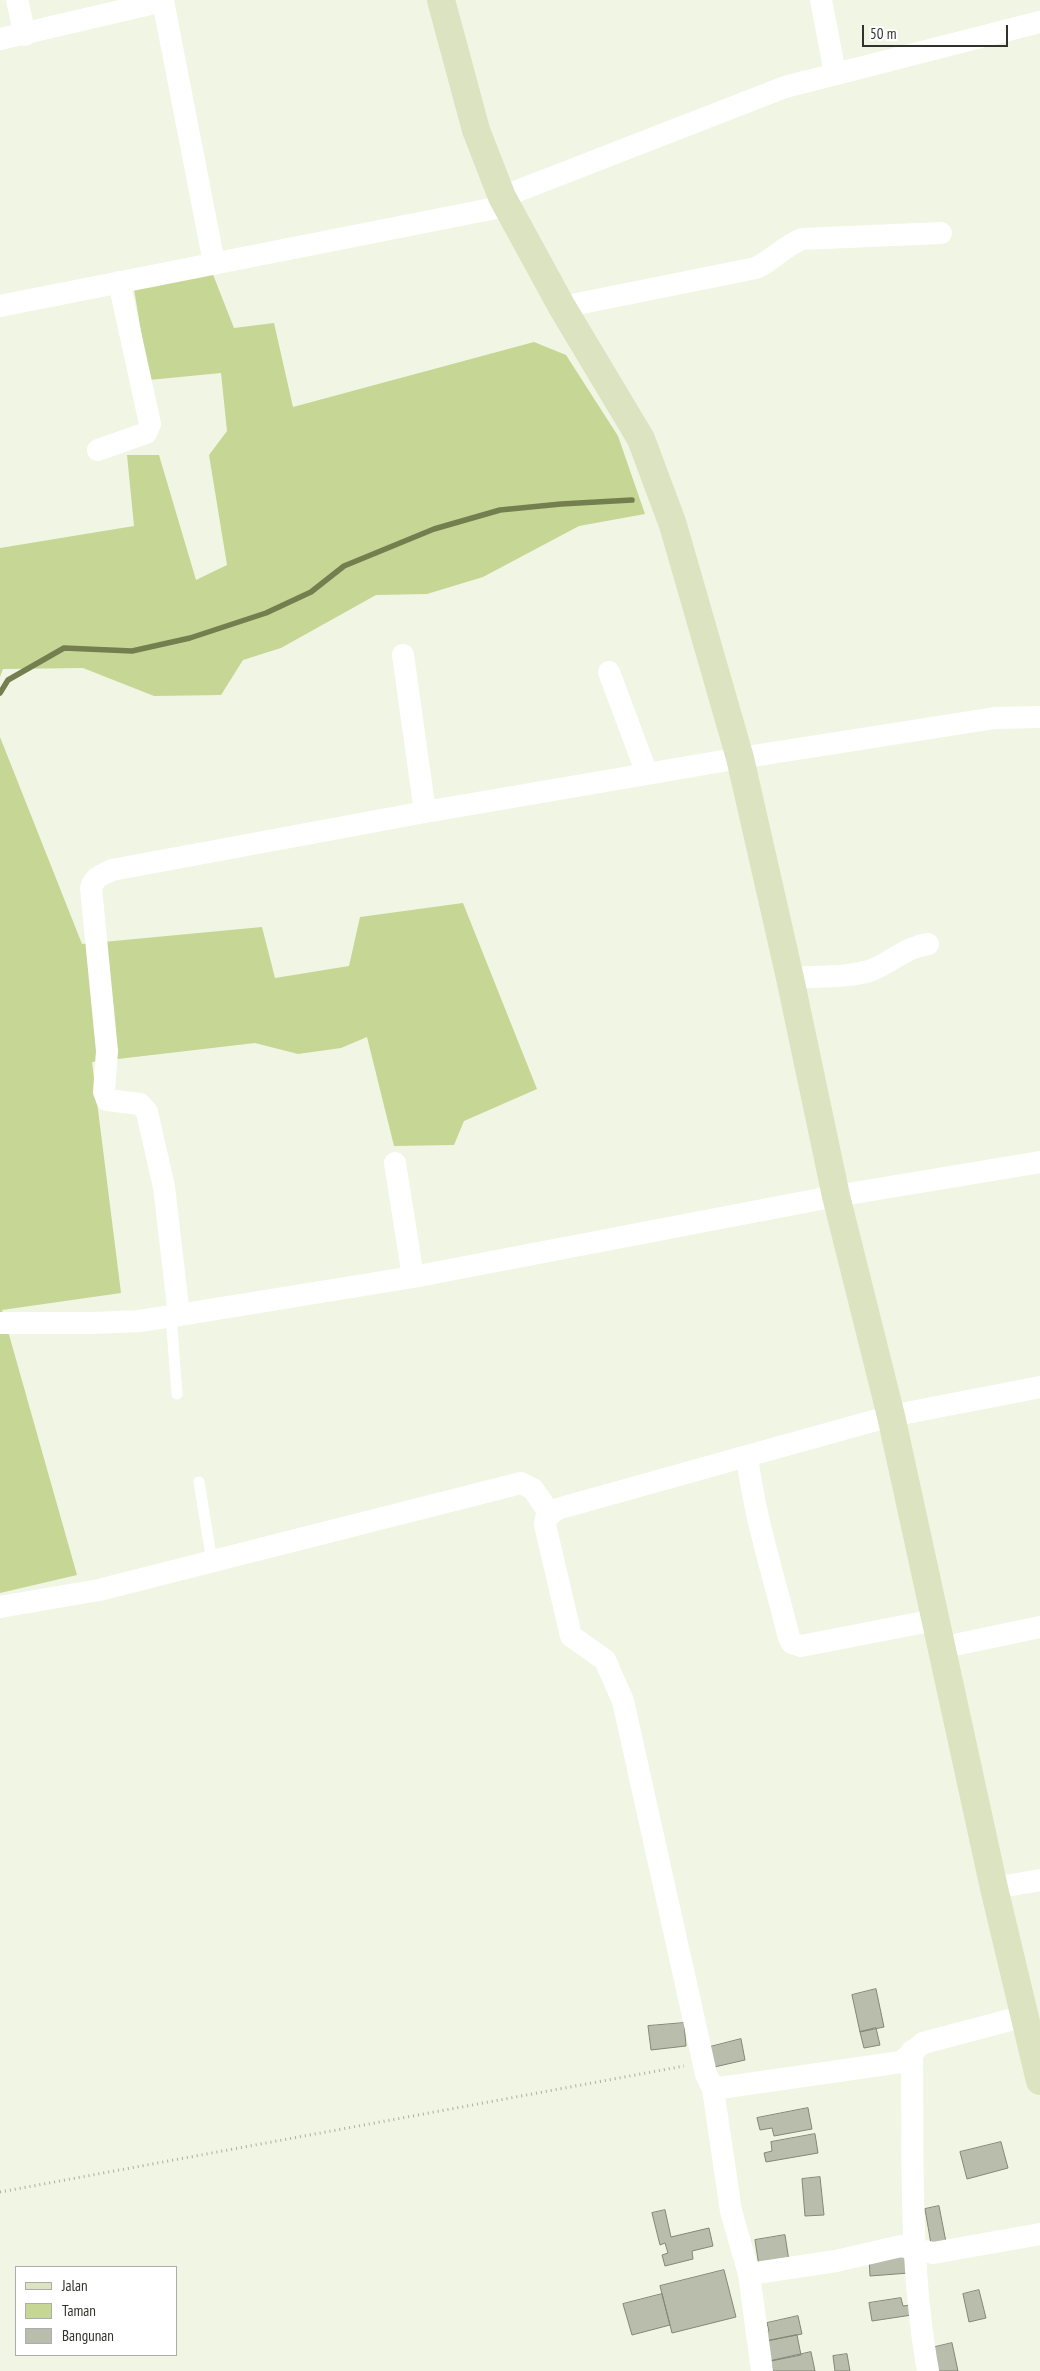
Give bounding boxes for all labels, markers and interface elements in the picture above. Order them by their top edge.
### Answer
scale bar [865,15,1011,47]
text: 50 m [870,24,896,43]
legend [15,2266,178,2356]
text: Jalan [62,2276,88,2295]
text: Taman [62,2301,96,2320]
text: Bangunan [62,2326,114,2345]

